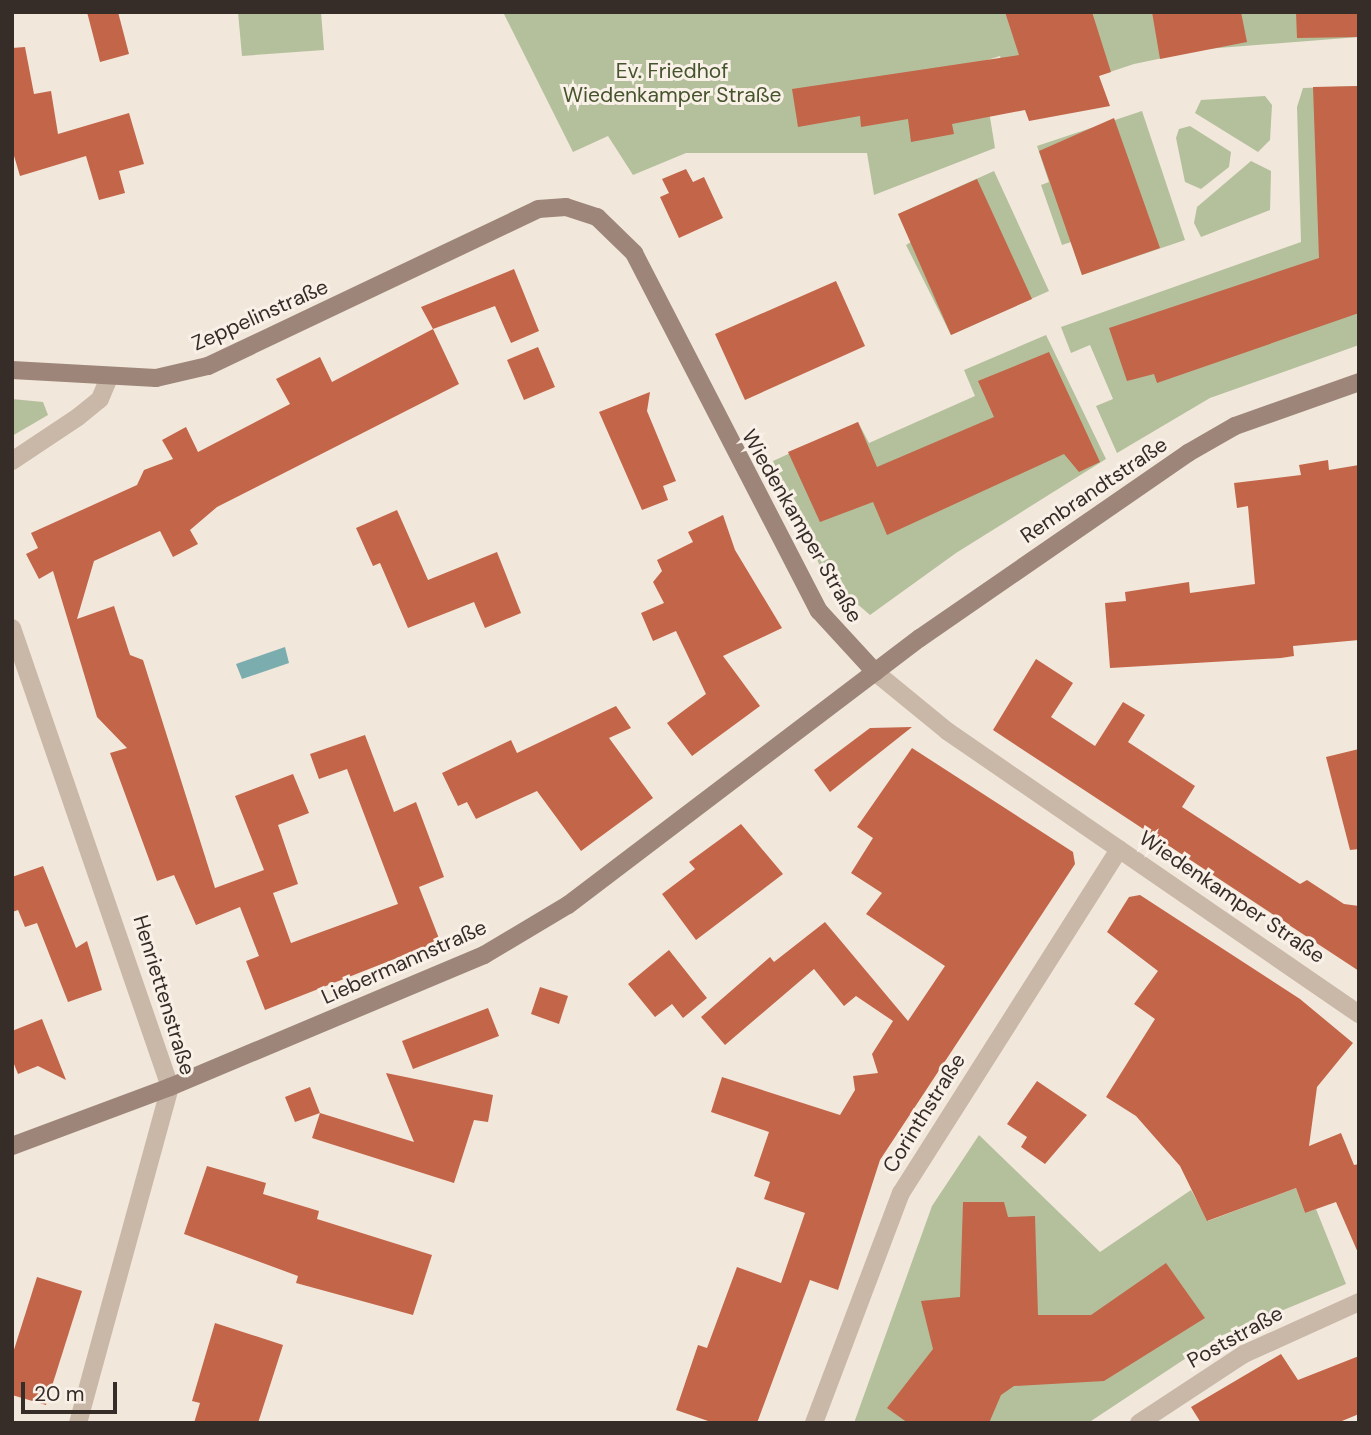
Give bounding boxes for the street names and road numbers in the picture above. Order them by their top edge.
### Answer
street label: Zeppelinstraße [188,274,332,356]
street label: Wiedenkamper Straße [736,425,868,627]
street label: Rembrandtstraße [1016,432,1172,548]
street label: Wiedenkamper Straße [1134,825,1330,969]
street label: Henriettenstraße [128,912,200,1078]
street label: Liebermannstraße [318,914,490,1010]
street label: Corinthstraße [877,1049,971,1177]
street label: Poststraße [1183,1300,1287,1374]

